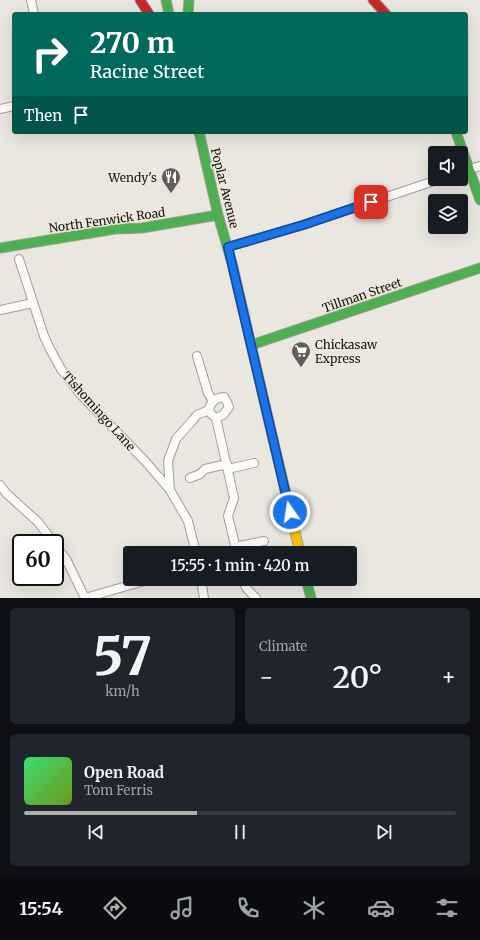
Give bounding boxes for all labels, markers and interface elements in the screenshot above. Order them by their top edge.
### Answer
text: 270 m [90,25,175,61]
icon: right [24,28,76,80]
text: Racine Street [90,60,204,83]
icon: arrive [70,104,92,126]
text: Then [24,106,62,125]
street label: Poplar Avenue [208,146,242,230]
map controls [428,146,468,234]
button: sound [428,146,468,186]
restaurant icon: Wendy's [160,166,182,194]
place label: Wendy's [107,170,157,185]
pin [354,185,388,219]
icon: arrive [360,191,382,213]
button: layers [428,194,468,234]
street label: North Fenwick Road [48,204,166,236]
street label: Tillman Street [320,274,404,316]
place label: Chickasaw Express [315,337,378,366]
supermarket icon: Chickasaw Express [290,340,312,368]
street label: Tishomingo Lane [59,368,139,454]
position arrow [269,491,311,533]
speed limit sign: 60 [12,534,64,586]
text: 15:55 · 1 min · 420 m [171,556,309,575]
text: 57 [93,624,152,689]
text: Climate [259,638,307,655]
text: 20° [332,658,383,696]
text: − [259,663,274,691]
text: + [441,663,456,691]
text: km/h [105,683,140,700]
text: Open Road [84,763,164,782]
text: Tom Ferris [84,782,153,799]
icon: previous [85,821,107,843]
icon: pause [229,821,251,843]
icon: next [373,821,395,843]
icon: directions [101,894,129,922]
icon: music [168,894,196,922]
icon: phone [234,894,262,922]
icon: climate [300,894,328,922]
icon: car [367,894,395,922]
icon: filters [433,894,461,922]
text: 15:54 [19,897,63,920]

